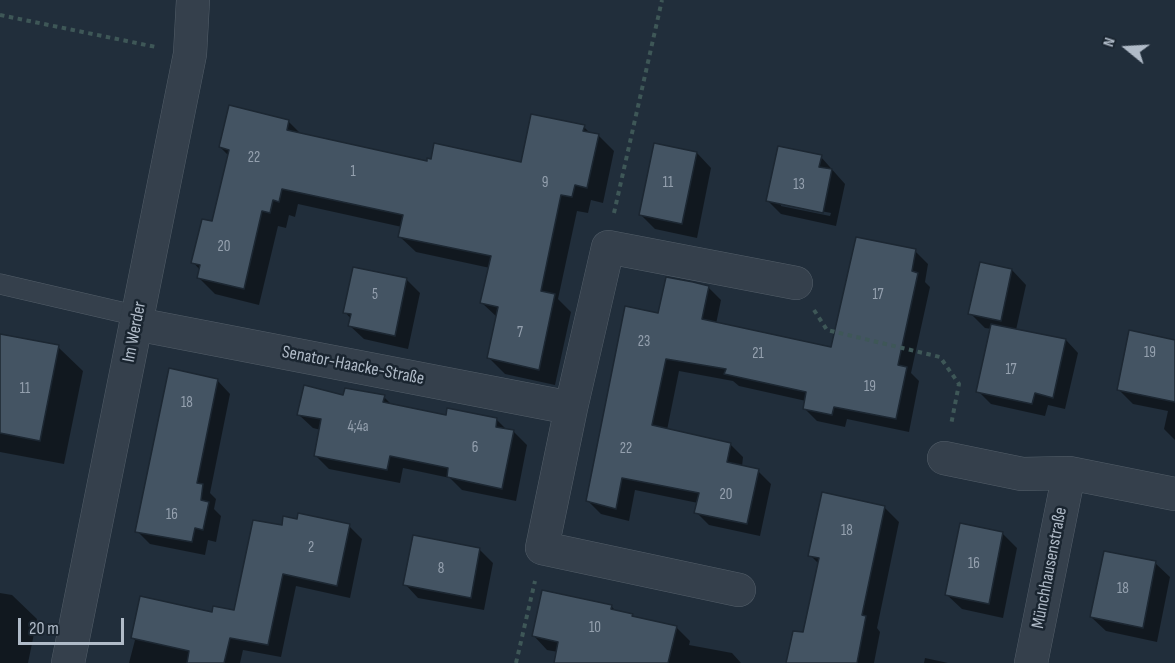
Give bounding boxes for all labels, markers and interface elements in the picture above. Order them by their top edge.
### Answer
north arrow [1097,18,1157,78]
text: N [1099,35,1120,49]
house number: 22 [248,149,260,167]
house number: 1 [350,163,356,181]
house number: 9 [542,174,548,192]
house number: 11 [663,174,673,192]
house number: 13 [793,176,805,194]
house number: 20 [218,238,230,256]
house number: 5 [372,286,378,304]
house number: 17 [872,286,884,304]
street label: Im Werder [119,300,151,364]
house number: 7 [517,324,523,342]
house number: 23 [638,333,650,351]
street label: Senator-Haacke-Straße [280,342,426,390]
house number: 19 [1144,344,1156,362]
house number: 21 [752,345,764,363]
house number: 17 [1005,361,1017,379]
house number: 19 [864,378,876,396]
house number: 11 [20,380,30,398]
house number: 18 [181,394,193,412]
house number: 4;4a [347,418,369,436]
house number: 6 [472,439,478,457]
house number: 22 [620,440,632,458]
house number: 20 [720,486,732,504]
house number: 16 [166,506,178,524]
street label: Münchhausenstraße [1028,506,1072,630]
house number: 18 [841,522,853,540]
house number: 2 [308,539,314,557]
house number: 16 [968,555,980,573]
house number: 8 [438,560,444,578]
house number: 18 [1117,580,1129,598]
scale bar [21,606,128,644]
text: 20 m [29,618,59,639]
house number: 10 [589,619,601,637]

